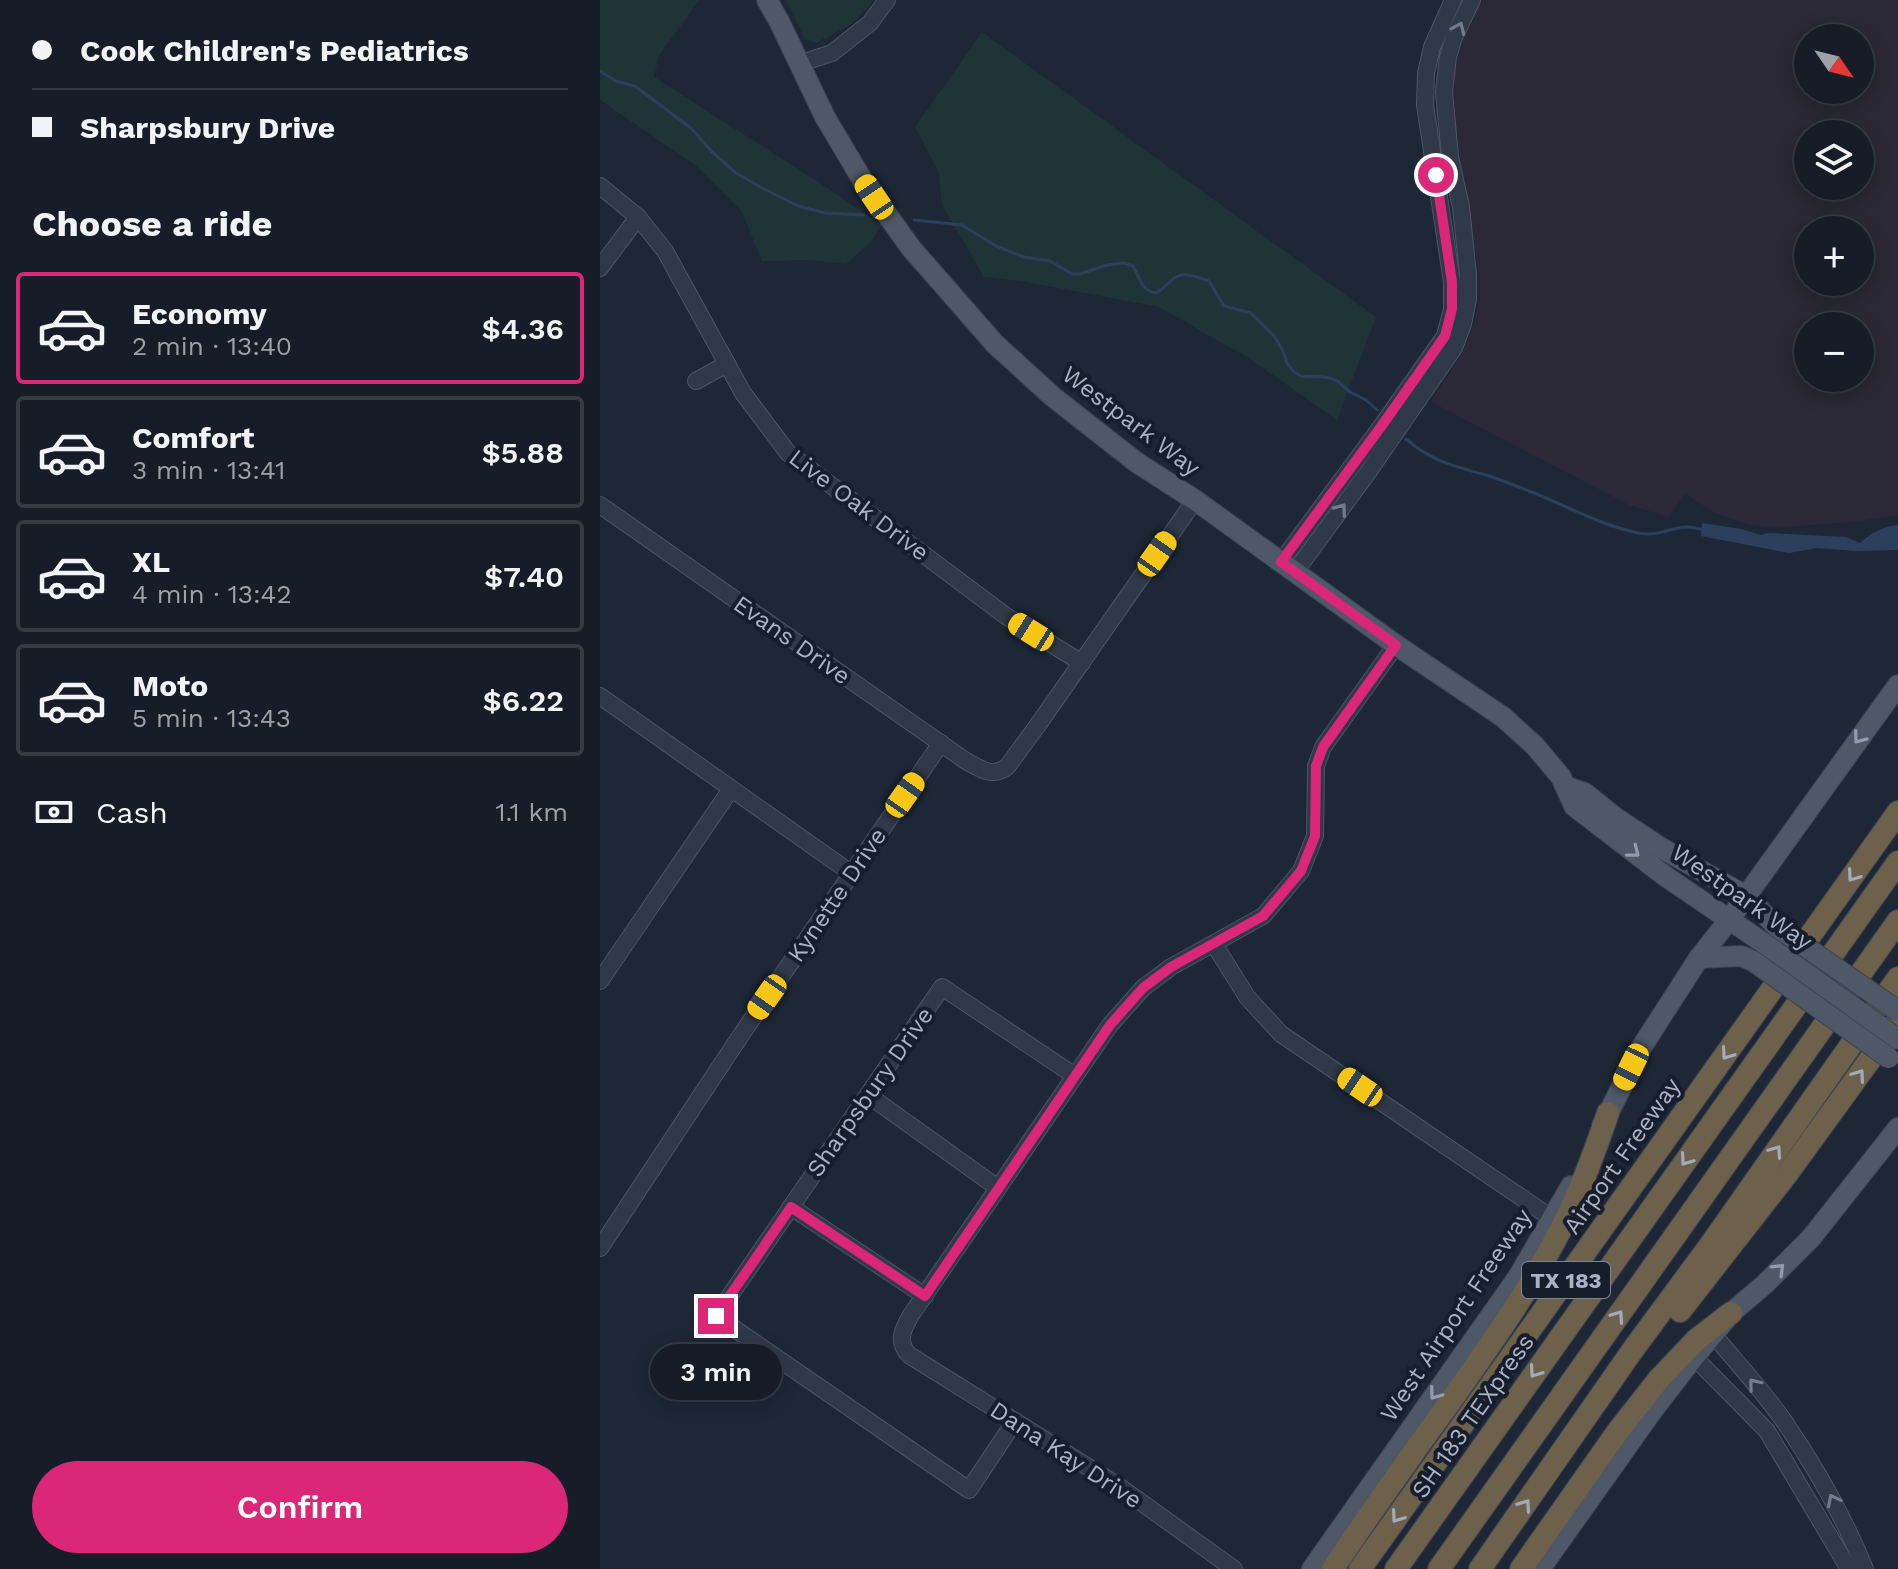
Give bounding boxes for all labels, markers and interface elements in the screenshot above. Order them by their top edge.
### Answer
one-way arrow [1449,22,1465,36]
north arrow [1794,24,1874,104]
map controls [1794,24,1874,392]
text: Cook Children's Pediatrics [80,33,469,68]
text: Sharpsbury Drive [80,110,335,145]
button: layers [1794,120,1874,200]
route start [1418,157,1454,193]
car [851,170,897,224]
text: Choose a ride [32,203,272,245]
button: + [1794,216,1874,296]
icon: car [36,292,108,364]
text: Economy [132,296,267,331]
text: $4.36 [482,311,564,346]
button: − [1794,312,1874,392]
text: 2 min · 13:40 [132,331,292,361]
street label: Westpark Way [1057,360,1206,482]
icon: car [36,416,108,488]
text: Comfort [132,420,254,455]
text: $5.88 [482,435,564,470]
street label: Live Oak Drive [784,443,934,567]
text: 3 min · 13:41 [132,455,286,485]
one-way arrow [1331,504,1346,518]
car [1133,527,1181,581]
icon: car [36,540,108,612]
text: XL [132,544,170,579]
text: $7.40 [484,559,564,594]
text: 4 min · 13:42 [132,579,292,609]
street label: Evans Drive [728,590,856,690]
car [1004,609,1058,655]
icon: car [36,664,108,736]
text: Moto [132,668,208,703]
text: $6.22 [483,683,564,718]
text: 5 min · 13:43 [132,703,291,733]
one-way arrow [1854,730,1869,744]
car [881,768,929,822]
icon: cash [32,790,76,834]
text: Cash [96,795,168,830]
text: 1.1 km [495,797,568,827]
street label: Kynette Drive [782,823,892,967]
street label: Westpark Way [1666,838,1818,956]
one-way arrow [1625,842,1639,857]
one-way arrow [1848,867,1863,882]
car [743,970,791,1024]
street label: Sharpsbury Drive [801,1002,939,1182]
car [1610,1040,1652,1094]
one-way arrow [1722,1046,1737,1060]
car [1333,1064,1387,1110]
one-way arrow [1850,1070,1864,1084]
street label: Airport Freeway [1558,1072,1687,1240]
one-way arrow [1766,1146,1781,1160]
one-way arrow [1681,1152,1696,1166]
street label: West Airport Freeway [1374,1203,1538,1427]
road number: TX 183 [1522,1262,1610,1298]
one-way arrow [1770,1264,1785,1278]
route end [698,1298,734,1334]
one-way arrow [1608,1310,1623,1324]
street label: SH 183 TEXpress [1406,1329,1540,1503]
callout: 3 min [650,1344,782,1400]
text: 3 min [680,1357,752,1387]
one-way arrow [1530,1364,1545,1378]
one-way arrow [1749,1379,1764,1393]
one-way arrow [1430,1385,1445,1399]
street label: Dana Kay Drive [985,1396,1147,1514]
button: Confirm [32,1461,568,1553]
one-way arrow [1827,1494,1842,1509]
one-way arrow [1515,1500,1530,1514]
one-way arrow [1392,1508,1407,1523]

